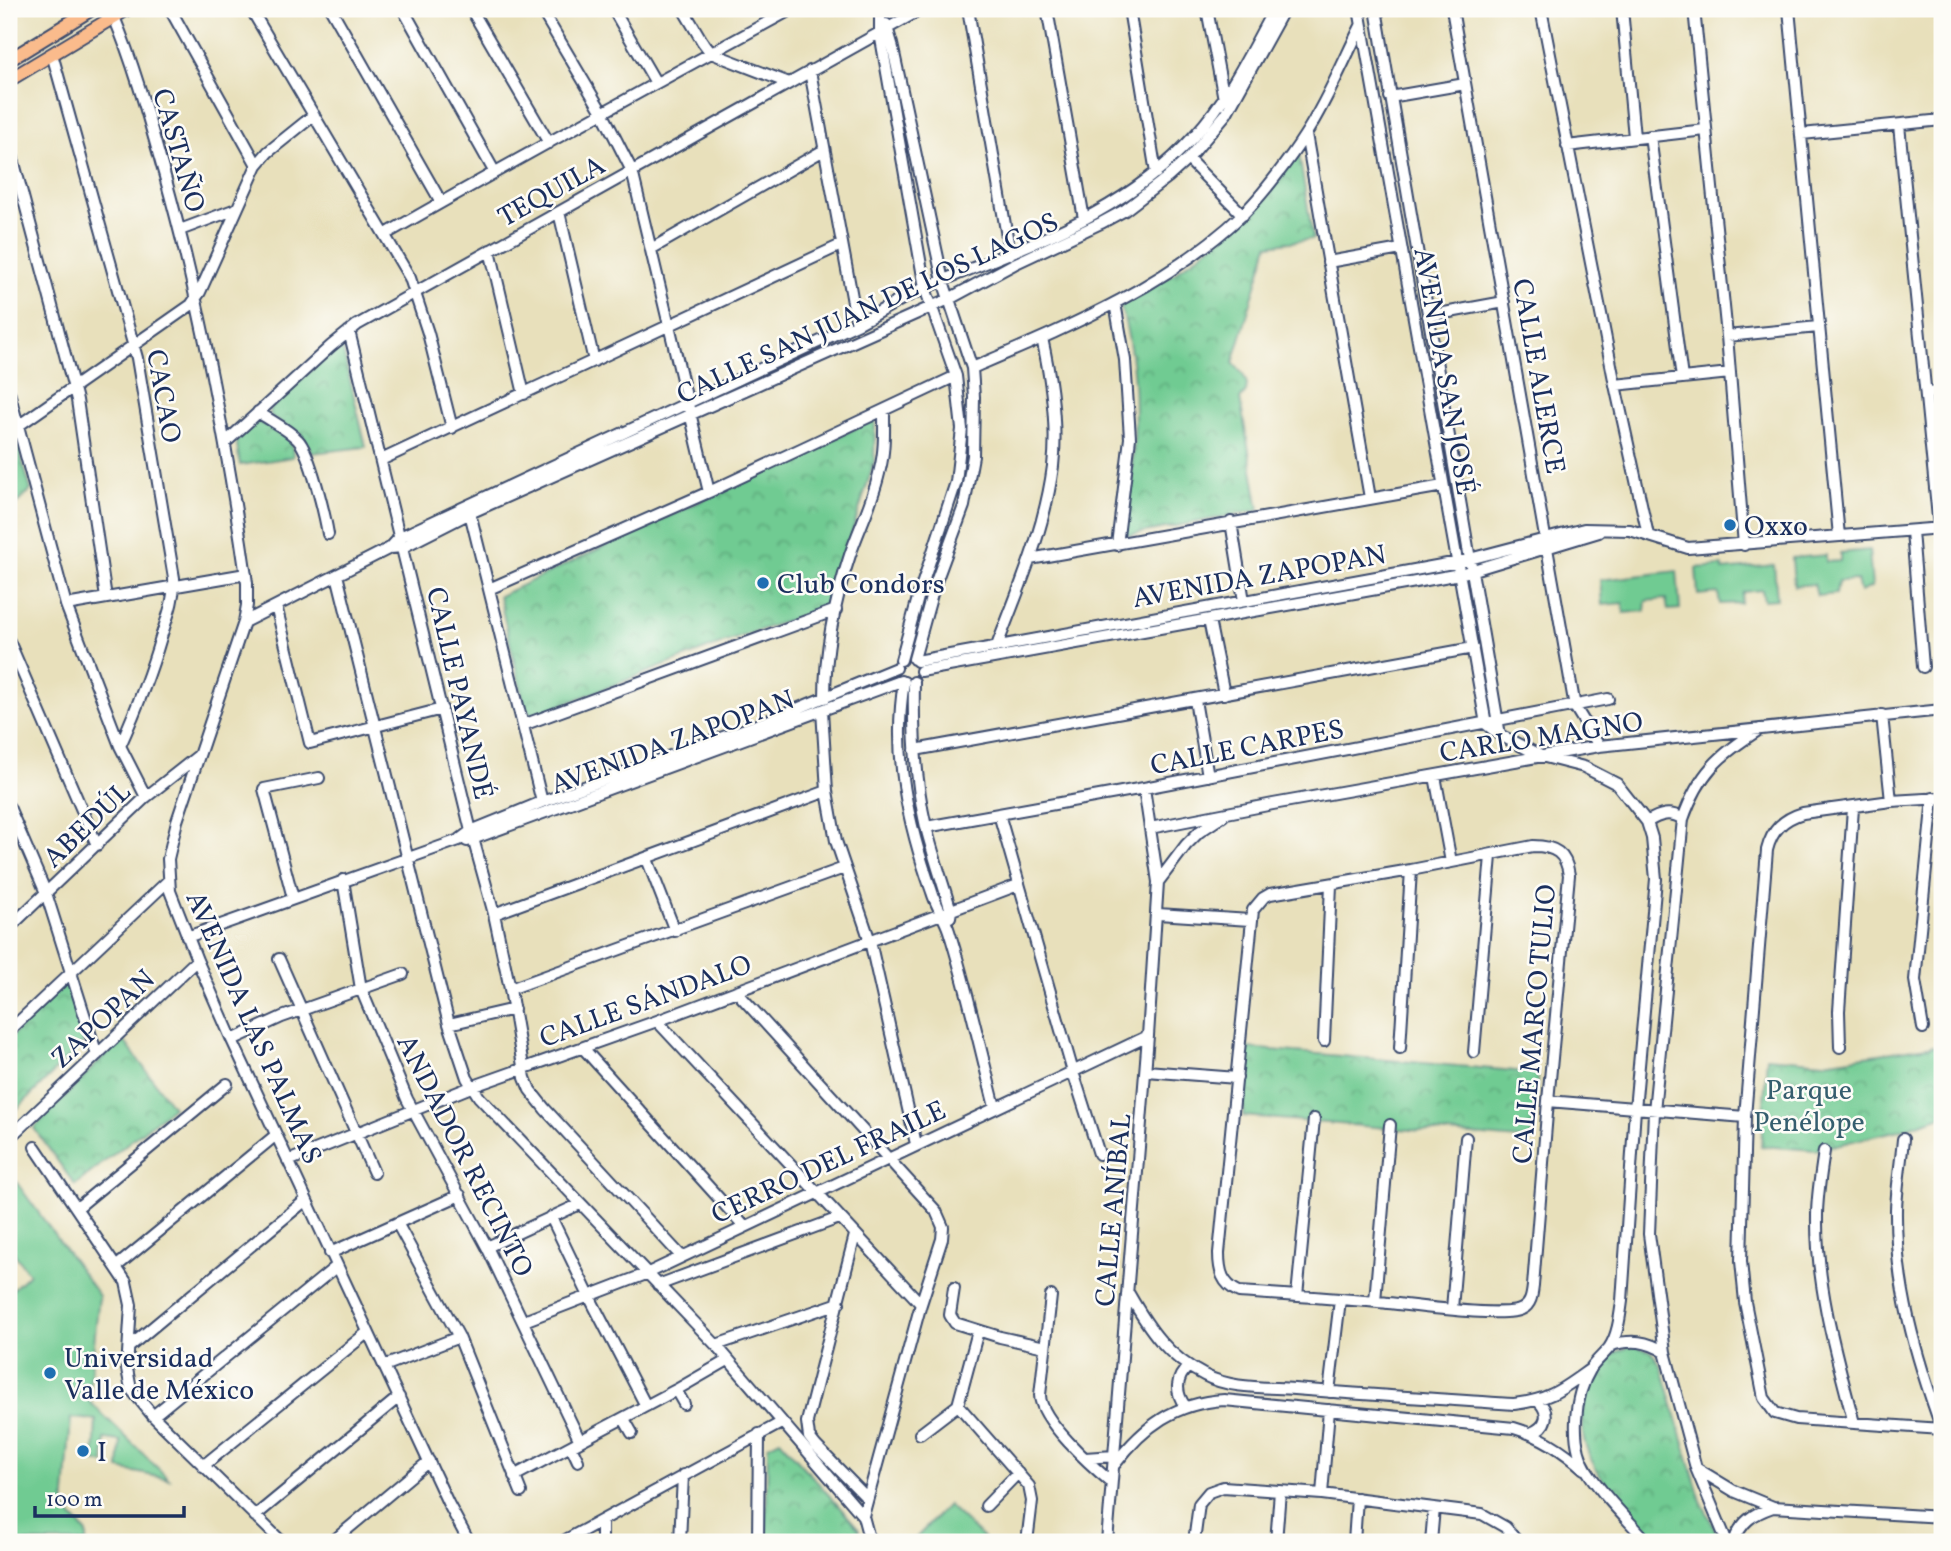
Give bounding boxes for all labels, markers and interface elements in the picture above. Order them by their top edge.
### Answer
street label: CASTAÑO [141,84,214,217]
street label: TEQUILA [492,147,613,238]
street label: CALLE SAN JUAN DE LOS LAGOS [671,203,1065,415]
street label: AVENIDA SAN JOSÉ [1403,244,1485,498]
street label: CALLE ALERCE [1501,276,1574,477]
street label: CACAO [135,347,190,446]
place label: Oxxo [1744,508,1808,547]
marker: Oxxo [1722,517,1738,533]
street label: AVENIDA ZAPOPAN [1130,536,1389,619]
place label: Club Condors [777,566,945,605]
marker: Club Condors [755,575,771,591]
street label: CALLE PAYANDÉ [415,583,502,804]
street label: AVENIDA ZAPOPAN [545,681,800,806]
street label: CARLO MAGNO [1437,703,1646,774]
street label: CALLE CARPES [1147,711,1348,786]
street label: ABEDÚL [35,774,141,878]
street label: CALLE MARCO TULIO [1504,883,1567,1166]
street label: AVENIDA LAS PALMAS [175,885,331,1171]
street label: CALLE SÁNDALO [534,946,757,1059]
street label: ZAPOPAN [43,961,164,1078]
street label: ANDADOR RECINTO [386,1028,542,1284]
park label: Parque Penélope [1753,1072,1865,1143]
street label: CERRO DEL FRAILE [705,1092,953,1235]
street label: CALLE ANÍBAL [1087,1112,1142,1308]
place label: Universidad Valle de México [64,1340,254,1411]
marker: Universidad Valle de México [42,1365,58,1381]
place label: I [97,1434,107,1473]
marker: I [75,1443,91,1459]
scale bar [35,1474,184,1518]
text: 100 m [46,1486,103,1515]

